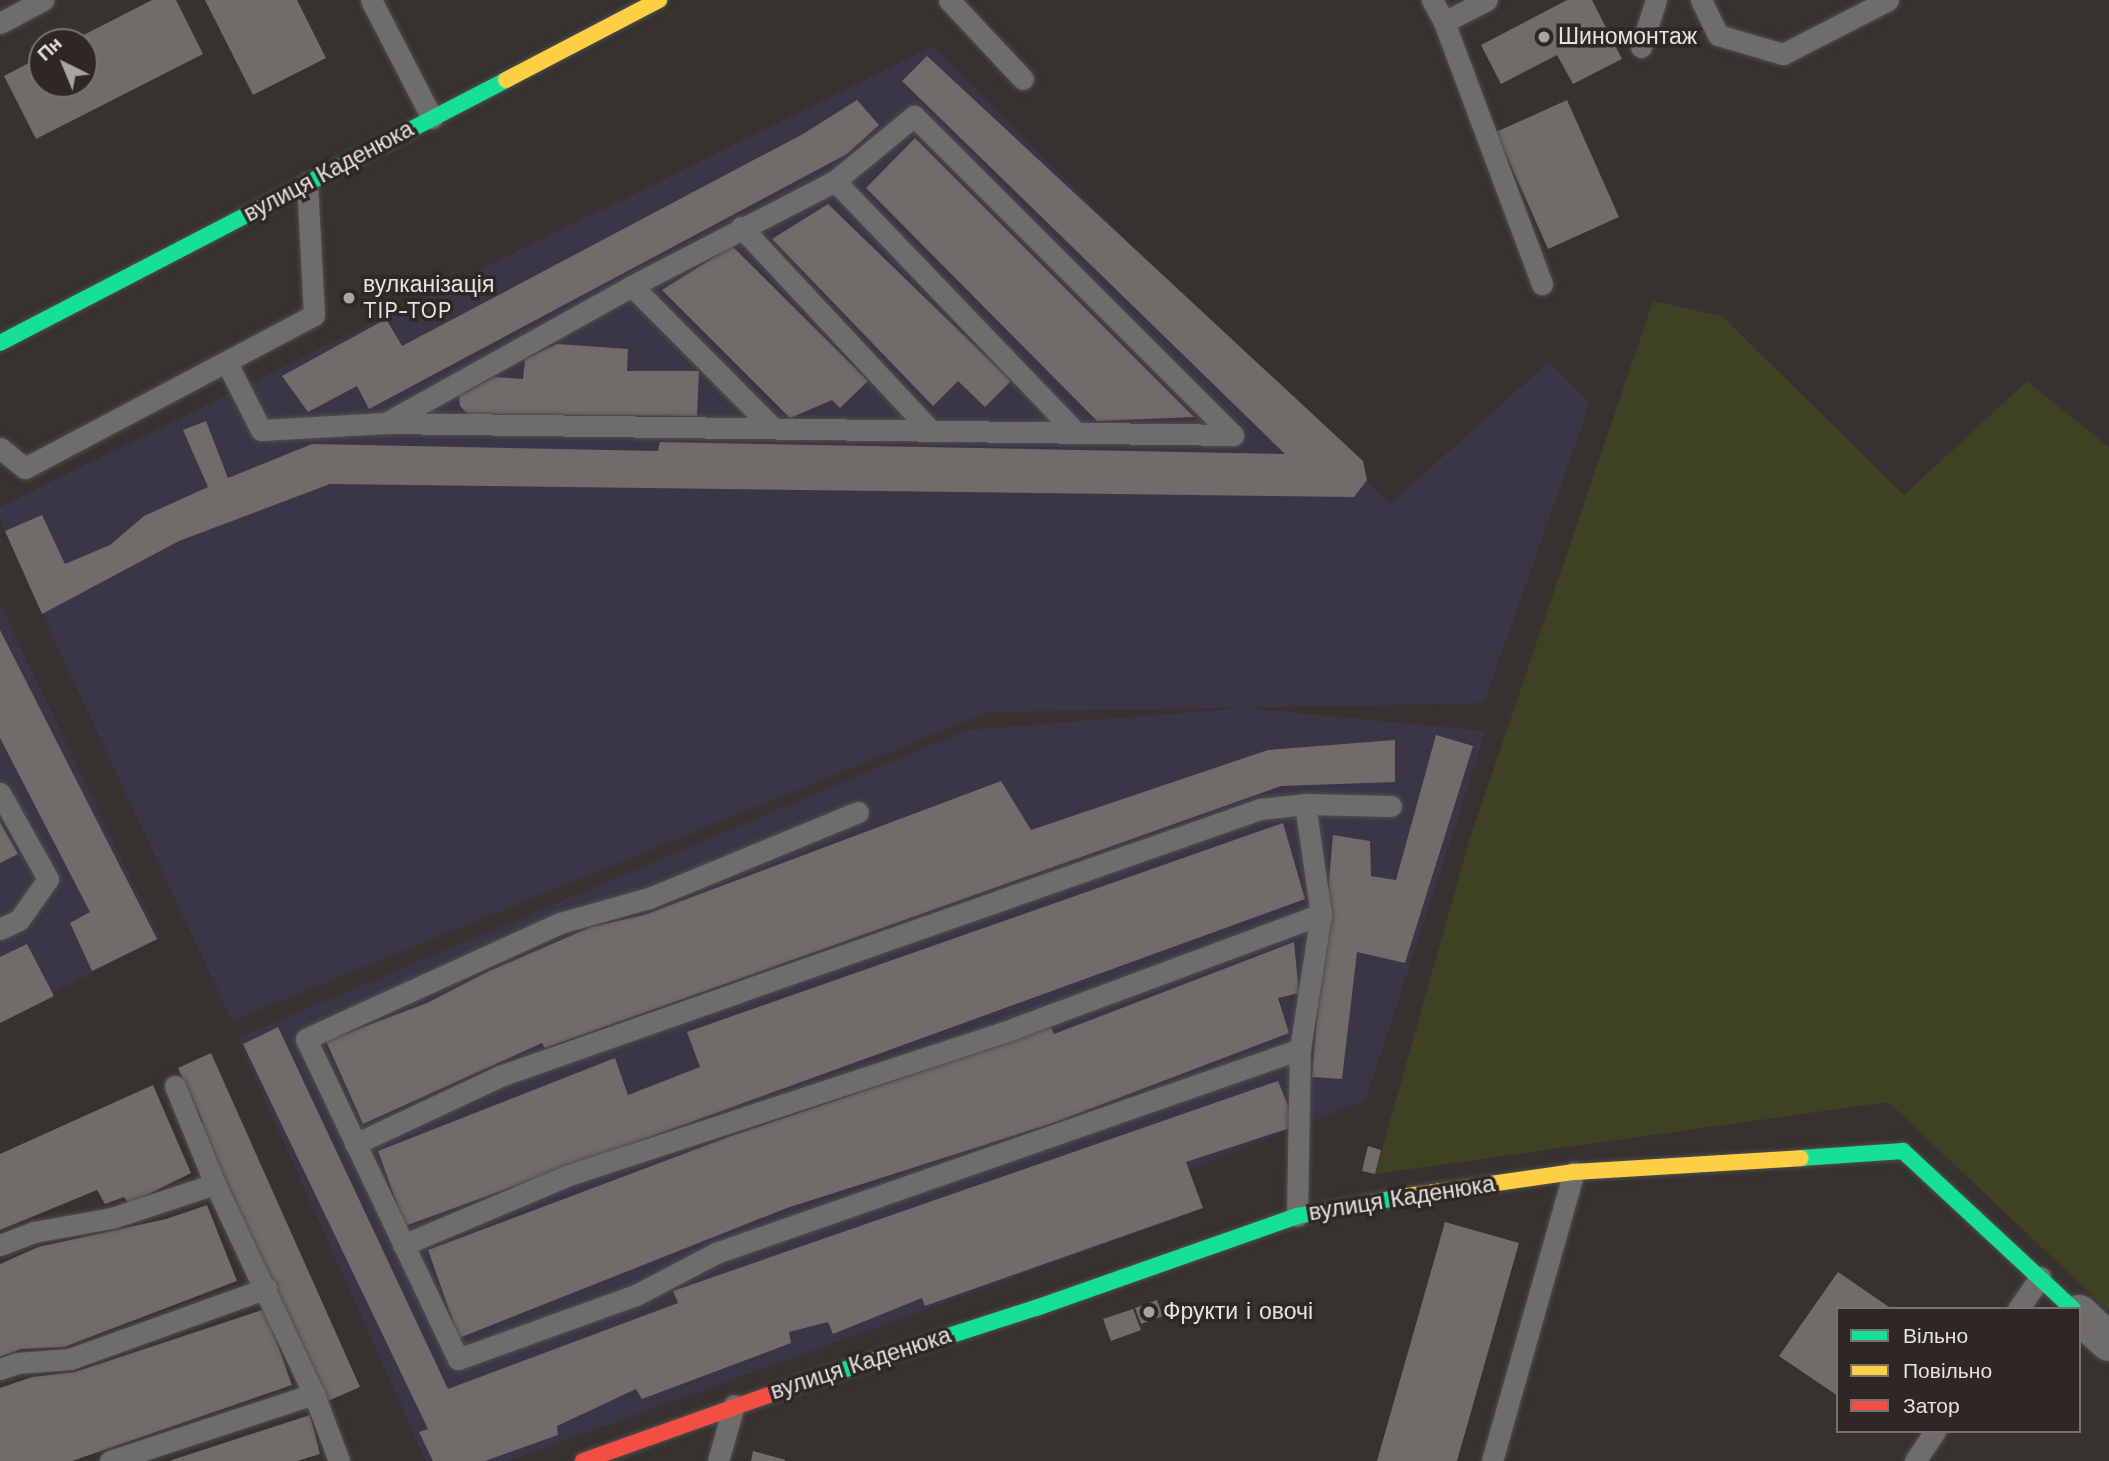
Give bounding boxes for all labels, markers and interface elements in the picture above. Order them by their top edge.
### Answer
place label: Шиномонтаж [1558,23,1697,51]
north arrow [28,28,98,98]
marker: Шиномонтаж [1536,29,1552,45]
text: Пн [33,32,67,66]
street label: вулиця Каденюка [239,116,419,228]
place label: вулканізація TIP-TOP [363,271,494,325]
marker: вулканізація TIP-TOP [341,290,357,306]
street label: вулиця Каденюка [1307,1171,1497,1227]
place label: Фрукти і овочі [1163,1298,1313,1326]
marker: Фрукти і овочі [1141,1304,1157,1320]
legend [1836,1307,2081,1433]
street label: вулиця Каденюка [767,1322,955,1406]
text: Вільно [1903,1323,1968,1348]
text: Повільно [1903,1358,1992,1383]
text: Затор [1903,1393,1960,1418]

